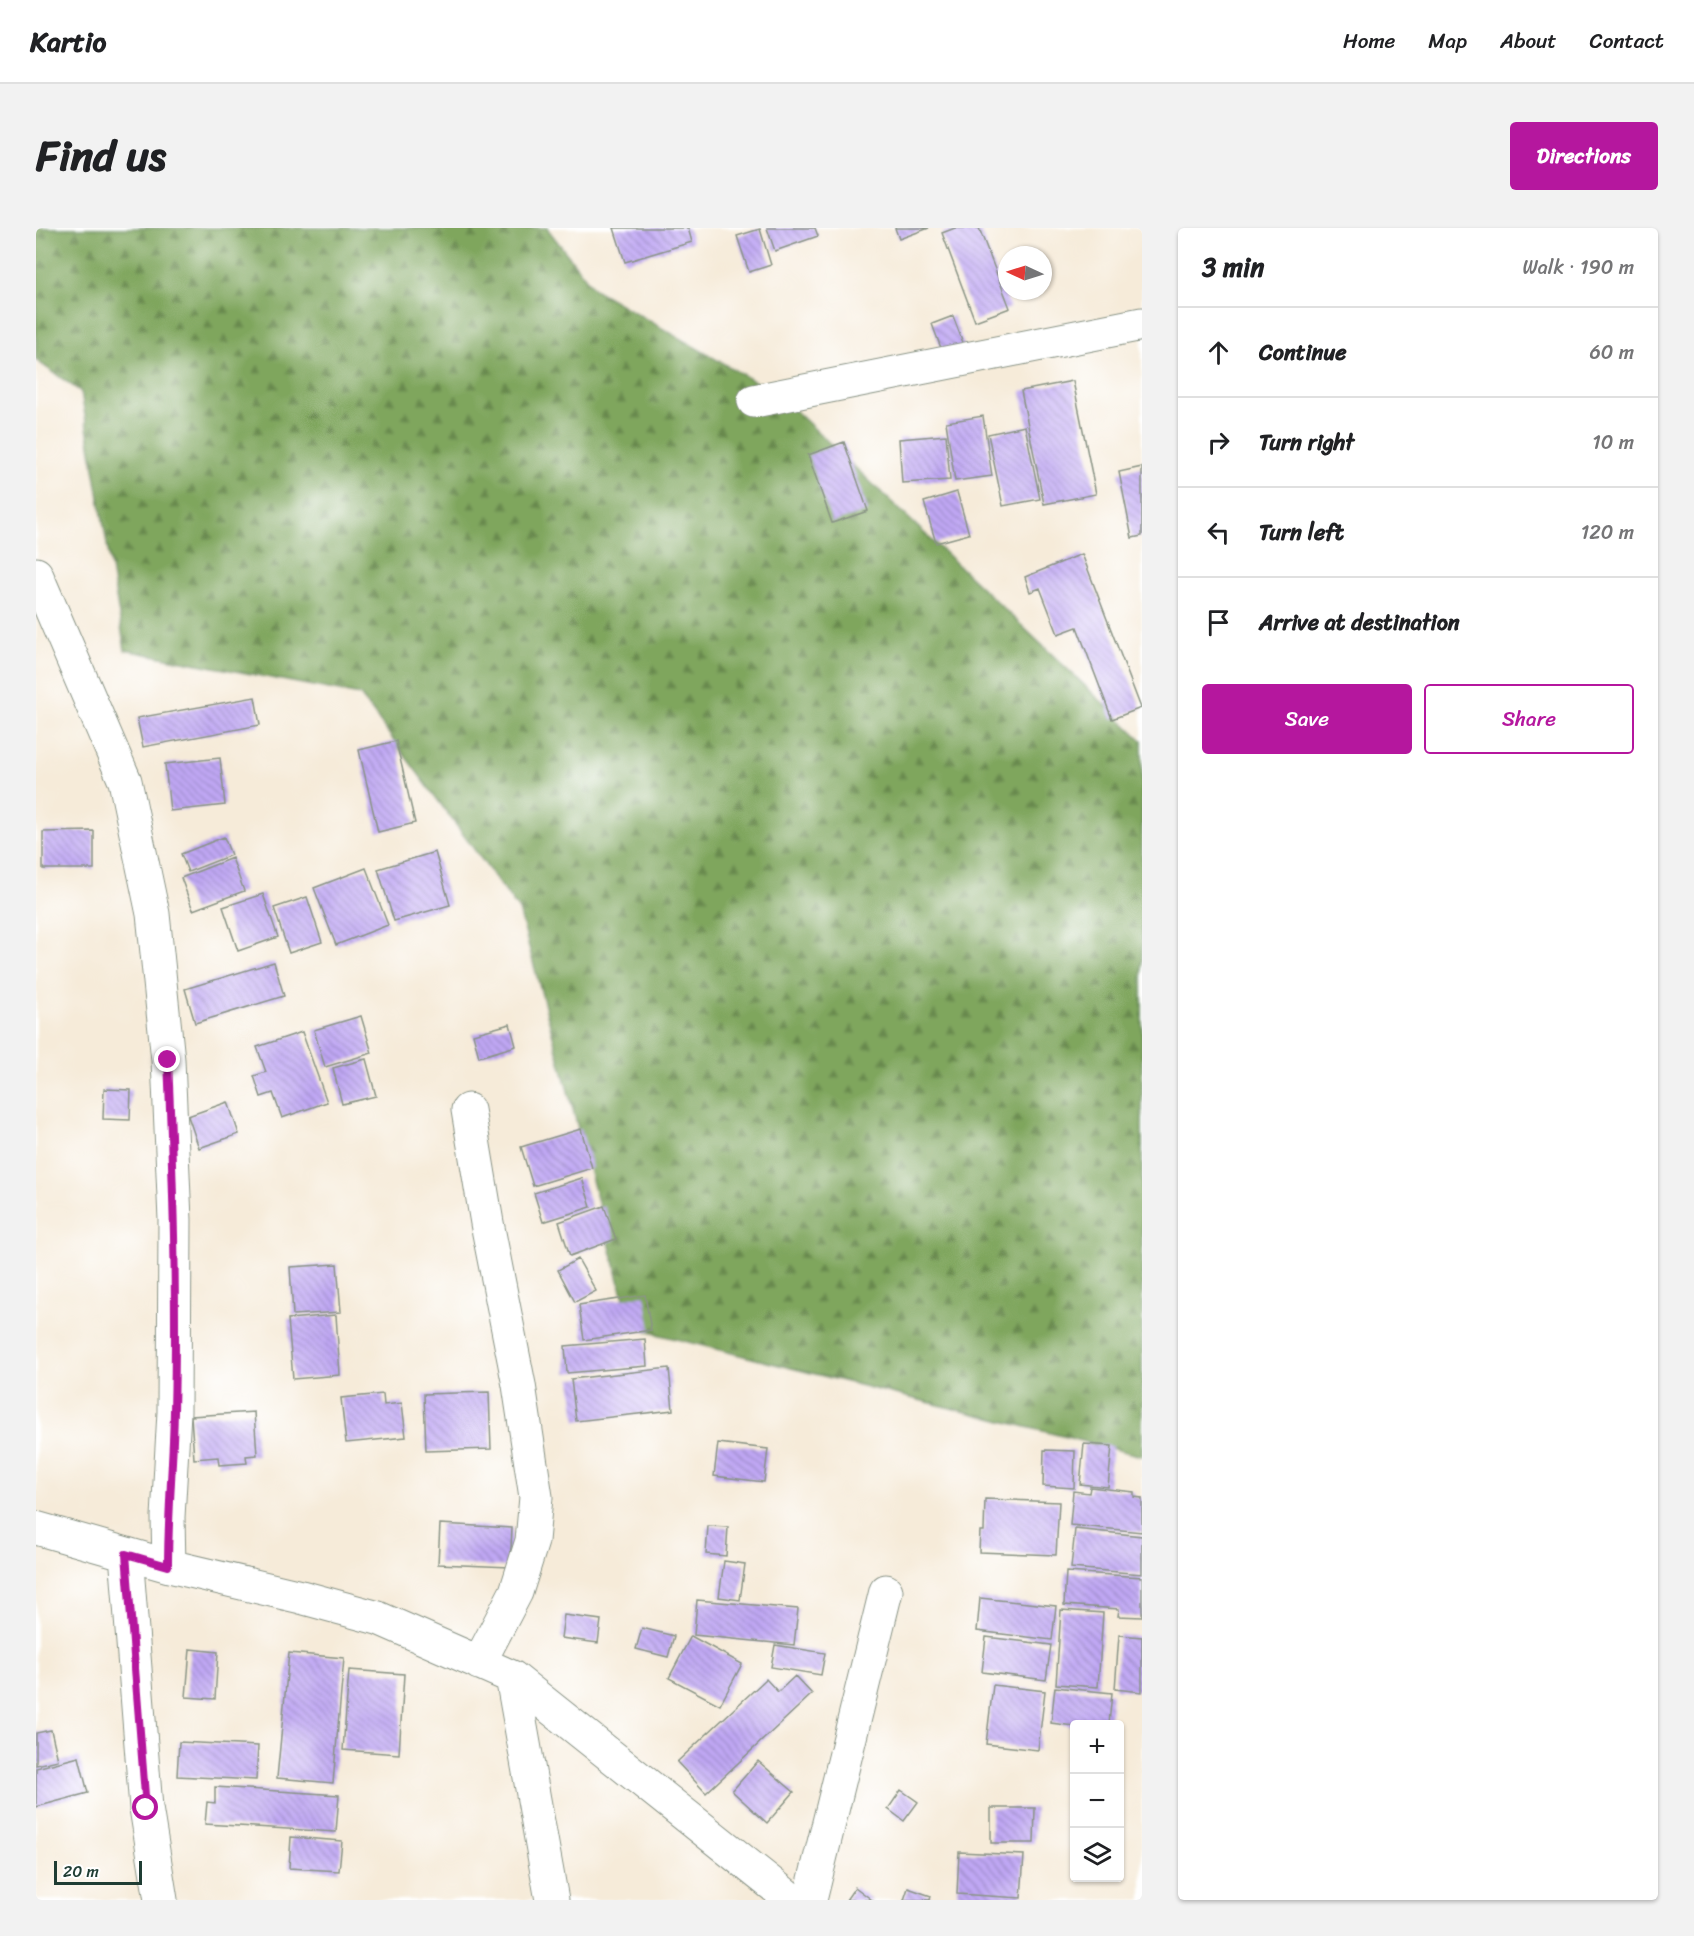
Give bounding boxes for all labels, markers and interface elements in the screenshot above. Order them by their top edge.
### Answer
text: Kartio [30,17,106,66]
text: Home [1343,22,1395,60]
text: Map [1428,22,1467,60]
text: About [1500,22,1557,60]
text: Contact [1590,22,1664,60]
text: Find us [36,119,166,193]
button: Directions [1510,122,1658,190]
text: 3 min [1202,244,1264,290]
north arrow [998,246,1052,300]
text: Walk · 190 m [1522,250,1634,285]
text: Continue [1259,333,1347,372]
text: 60 m [1589,335,1634,370]
icon: ahead [1202,336,1235,369]
text: Turn right [1259,423,1354,462]
text: 10 m [1592,425,1634,460]
icon: right [1202,426,1235,459]
text: Turn left [1259,513,1344,552]
text: 120 m [1581,515,1634,550]
icon: left [1202,516,1235,549]
text: Arrive at destination [1259,603,1460,642]
icon: arrive [1202,606,1235,639]
button: Save [1202,684,1412,754]
button: Share [1424,684,1634,754]
route end [154,1046,180,1072]
map controls [1070,1720,1124,1882]
button: + [1070,1720,1124,1774]
button: − [1070,1774,1124,1828]
route start [132,1794,158,1820]
button: layers [1070,1828,1124,1882]
text: 20 m [63,1857,99,1886]
scale bar [54,1858,142,1886]

